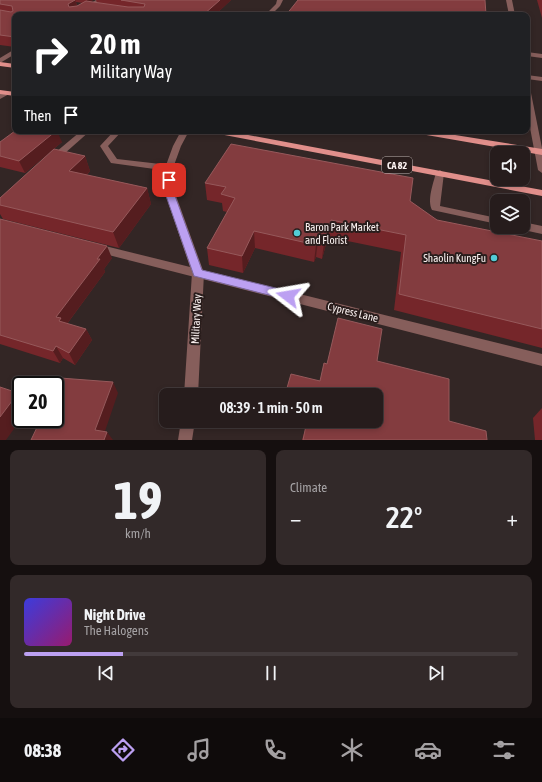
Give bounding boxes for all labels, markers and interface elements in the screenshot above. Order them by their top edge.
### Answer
icon: right [24,28,76,80]
text: 20 m [90,28,140,60]
text: Military Way [90,61,172,82]
icon: arrive [60,104,82,126]
text: Then [24,107,52,124]
map controls [490,146,530,234]
button: sound [490,146,530,186]
road number: CA 82 [382,157,412,173]
pin [152,163,186,197]
icon: arrive [158,169,180,191]
button: layers [490,194,530,234]
place label: Baron Park Market and Florist [305,221,379,246]
marker: Baron Park Market and Florist [292,228,302,238]
place label: Shaolin KungFu [423,252,486,264]
marker: Shaolin KungFu [489,253,499,263]
position arrow [267,275,309,317]
street label: Military Way [189,293,203,344]
street label: Cypress Lane [326,300,380,324]
speed limit sign: 20 [12,376,64,428]
text: 08:39 · 1 min · 50 m [219,399,323,416]
text: 19 [114,470,162,530]
text: Climate [290,480,327,495]
text: 22° [386,500,422,534]
text: − [290,505,301,531]
text: + [507,505,518,531]
text: km/h [125,526,151,541]
text: Night Drive [84,606,146,623]
text: The Halogens [84,623,149,638]
icon: previous [95,662,117,684]
icon: pause [260,662,282,684]
icon: next [425,662,447,684]
icon: directions [109,736,137,764]
icon: music [185,736,213,764]
icon: phone [261,736,289,764]
icon: climate [338,736,366,764]
icon: car [414,736,442,764]
icon: filters [490,736,518,764]
text: 08:38 [24,740,61,761]

